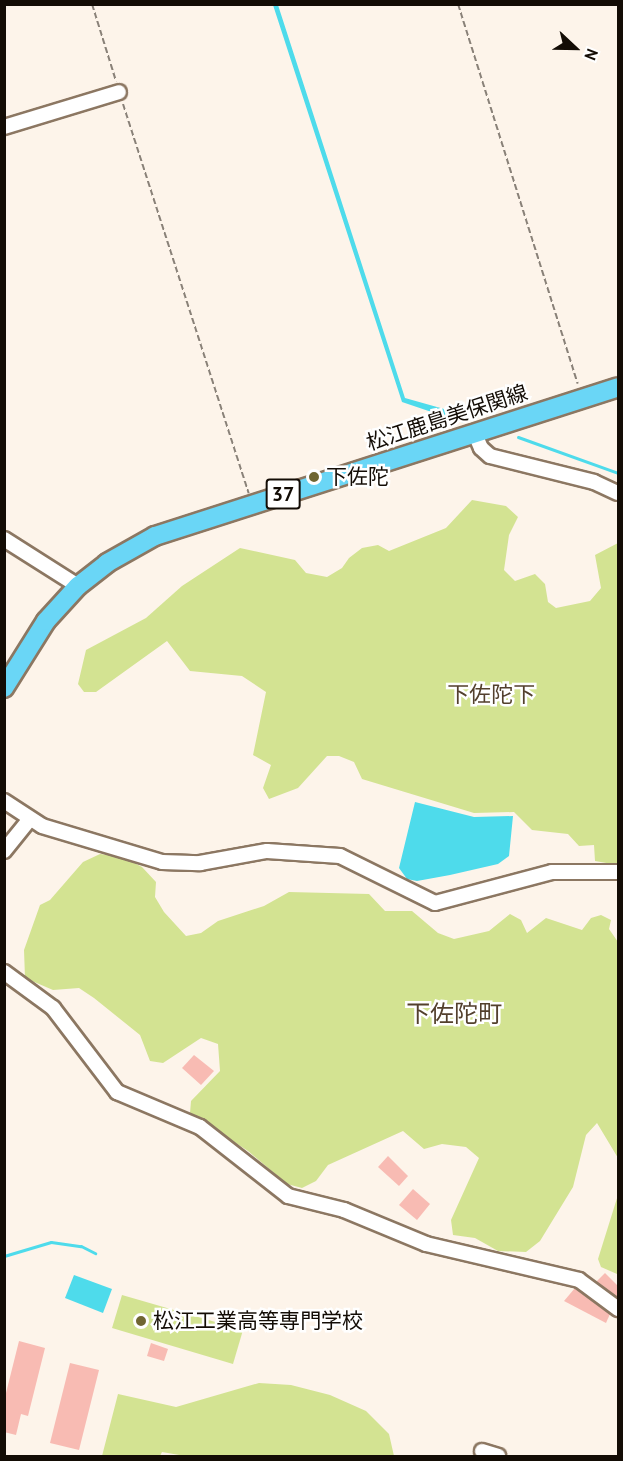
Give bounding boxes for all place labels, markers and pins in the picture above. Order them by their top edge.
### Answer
place label: 下佐陀 [326,464,389,490]
marker: 下佐陀 [307,470,321,484]
place label: 松江工業高等専門学校 [153,1308,363,1334]
marker: 松江工業高等専門学校 [134,1314,148,1328]

